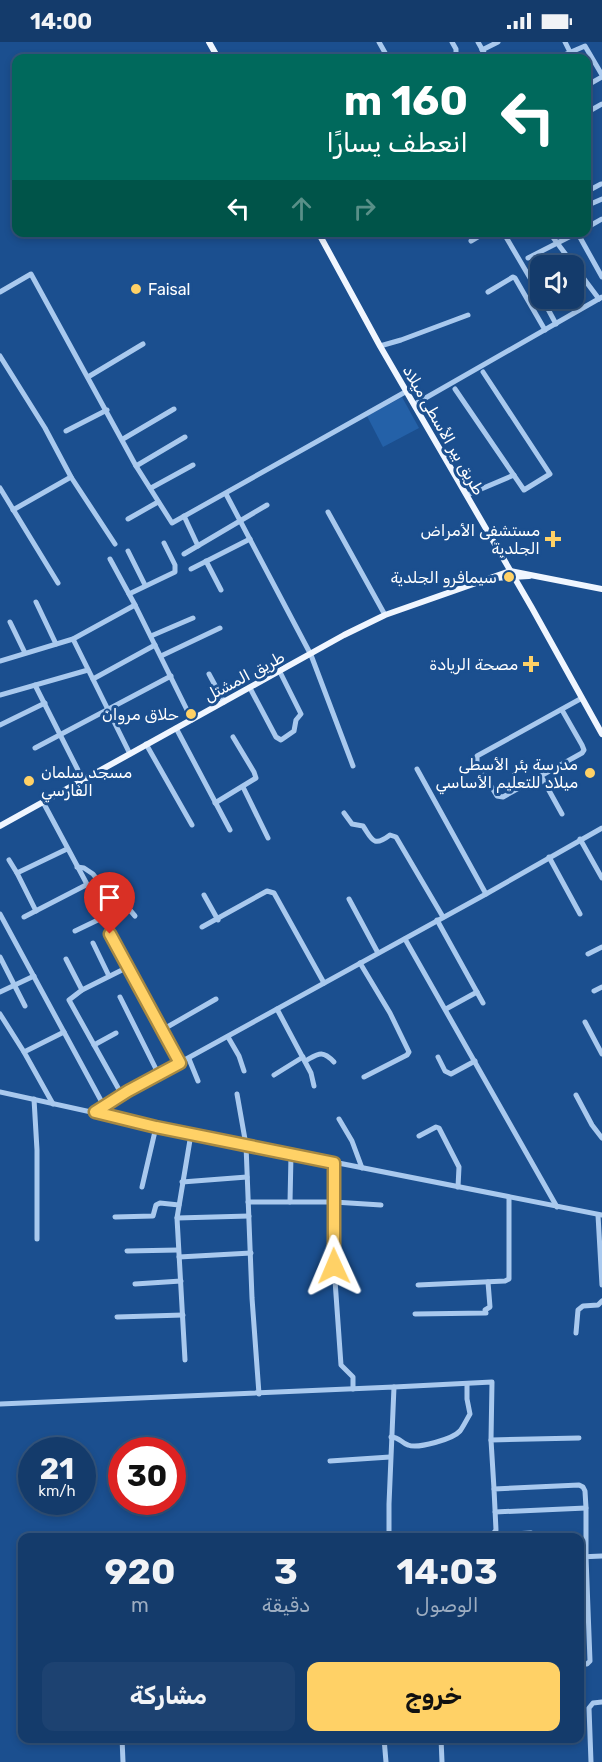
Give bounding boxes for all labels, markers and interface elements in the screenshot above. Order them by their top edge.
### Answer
text: 14:00 [30,8,92,35]
text: 160 m [344,76,468,126]
icon: left [489,78,567,156]
text: انعطف يسارًا [326,127,468,159]
icon: left [222,192,255,225]
icon: ahead [285,192,318,225]
icon: right [348,192,381,225]
map controls [530,255,584,309]
button: sound [530,255,584,309]
place label: Faisal [148,280,190,299]
marker: Faisal [129,282,143,296]
street label: طريق بير الأسطى ميلاد [398,362,488,499]
place label: مستشفى الأمراض الجلدية [420,521,540,558]
marker: مستشفى الأمراض الجلدية [544,530,562,548]
place label: سيمافرو الجلدية [390,568,497,588]
marker: سيمافرو الجلدية [502,570,516,584]
street label: طريق المشتل [201,647,288,706]
place label: مصحة الريادة [429,655,518,675]
marker: مصحة الريادة [522,655,540,673]
place label: حلاق مروان [102,705,179,725]
marker: حلاق مروان [184,707,198,721]
place label: مدرسة بئر الأسطى ميلاد للتعليم الأساسي [436,755,578,795]
place label: مسجد سلمان الفارسي [41,763,132,803]
marker: مدرسة بئر الأسطى ميلاد للتعليم الأساسي [583,766,597,780]
marker: مسجد سلمان الفارسي [22,774,36,788]
pin [84,872,135,934]
icon: arrive [93,881,126,914]
position arrow [302,1234,366,1298]
speed limit sign: 30 [108,1437,186,1515]
text: 21 [40,1451,74,1487]
text: km/h [38,1482,76,1500]
text: 920 [104,1550,175,1593]
text: 3 [274,1550,298,1593]
text: 14:03 [396,1550,498,1593]
text: m [131,1593,149,1617]
text: دقيقة [262,1593,310,1617]
text: الوصول [416,1593,479,1617]
button: مشاركة [42,1662,295,1731]
button: خروج [307,1662,560,1731]

